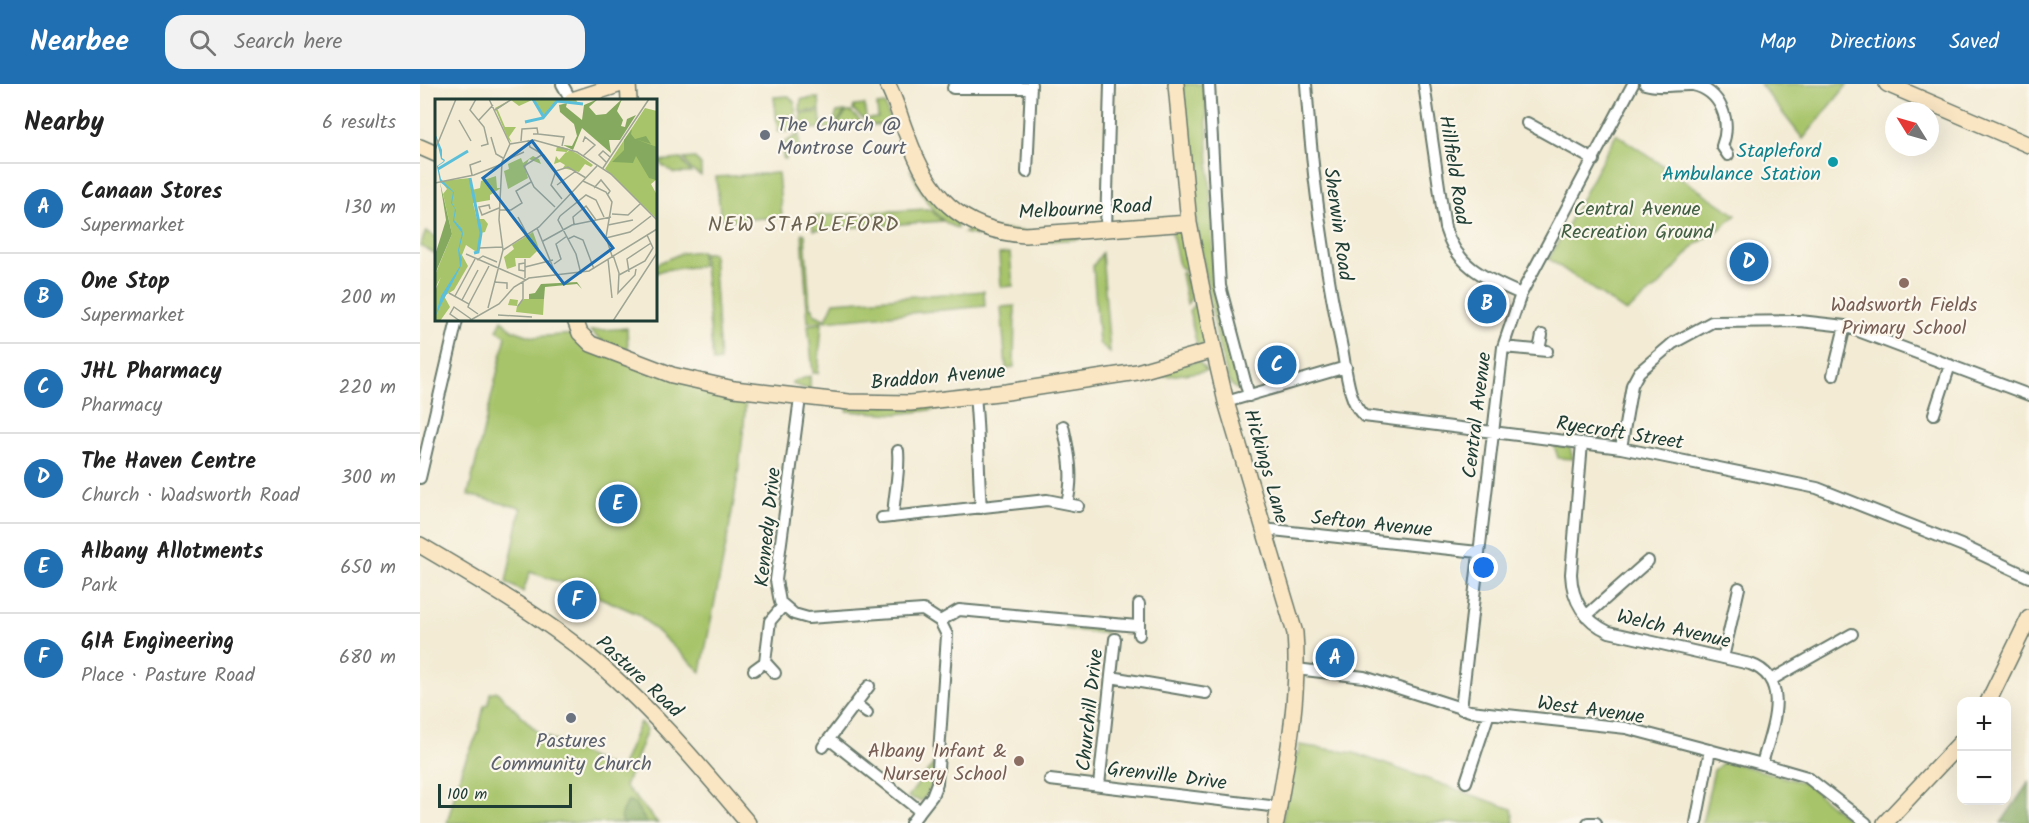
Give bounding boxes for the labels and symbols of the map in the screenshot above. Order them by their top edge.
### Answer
inset map [435,99,657,321]
north arrow [1885,102,1939,156]
place label: The Church @ Montrose Court [777,110,907,165]
street label: Hillfield Road [1429,113,1478,228]
marker: The Church @ Montrose Court [758,128,772,142]
place label: Stapleford Ambulance Station [1662,136,1822,191]
marker: Stapleford Ambulance Station [1826,155,1840,169]
street label: Sherwin Road [1313,166,1361,284]
street label: Melbourne Road [1018,190,1153,229]
park label: Central Avenue Recreation Ground [1561,194,1715,249]
district label: NEW STAPLEFORD [708,209,900,242]
pin: D [1730,240,1768,285]
marker: Wadsworth Fields Primary School [1897,276,1911,290]
pin: B [1468,282,1506,326]
place label: Wadsworth Fields Primary School [1831,290,1978,345]
pin: C [1258,342,1296,388]
street label: Central Avenue [1454,350,1502,480]
street label: Braddon Avenue [869,356,1007,400]
street label: Hickings Lane [1233,405,1297,528]
street label: Ryecroft Street [1554,408,1686,460]
street label: Kennedy Drive [747,466,791,589]
pin: E [598,482,638,526]
street label: Sefton Avenue [1310,503,1434,547]
your location [1469,553,1498,582]
pin: F [558,578,596,622]
street label: Welch Avenue [1613,601,1734,659]
street label: Pasture Road [588,628,690,727]
pin: A [1316,636,1354,680]
street label: Churchill Drive [1069,647,1113,773]
street label: West Avenue [1535,688,1646,734]
marker: Pastures Community Church [564,711,578,725]
place label: Pastures Community Church [490,726,652,781]
place label: Albany Infant & Nursery School [868,736,1007,791]
marker: Albany Infant & Nursery School [1012,754,1026,768]
street label: Grenville Drive [1105,754,1228,800]
scale bar [438,781,572,808]

